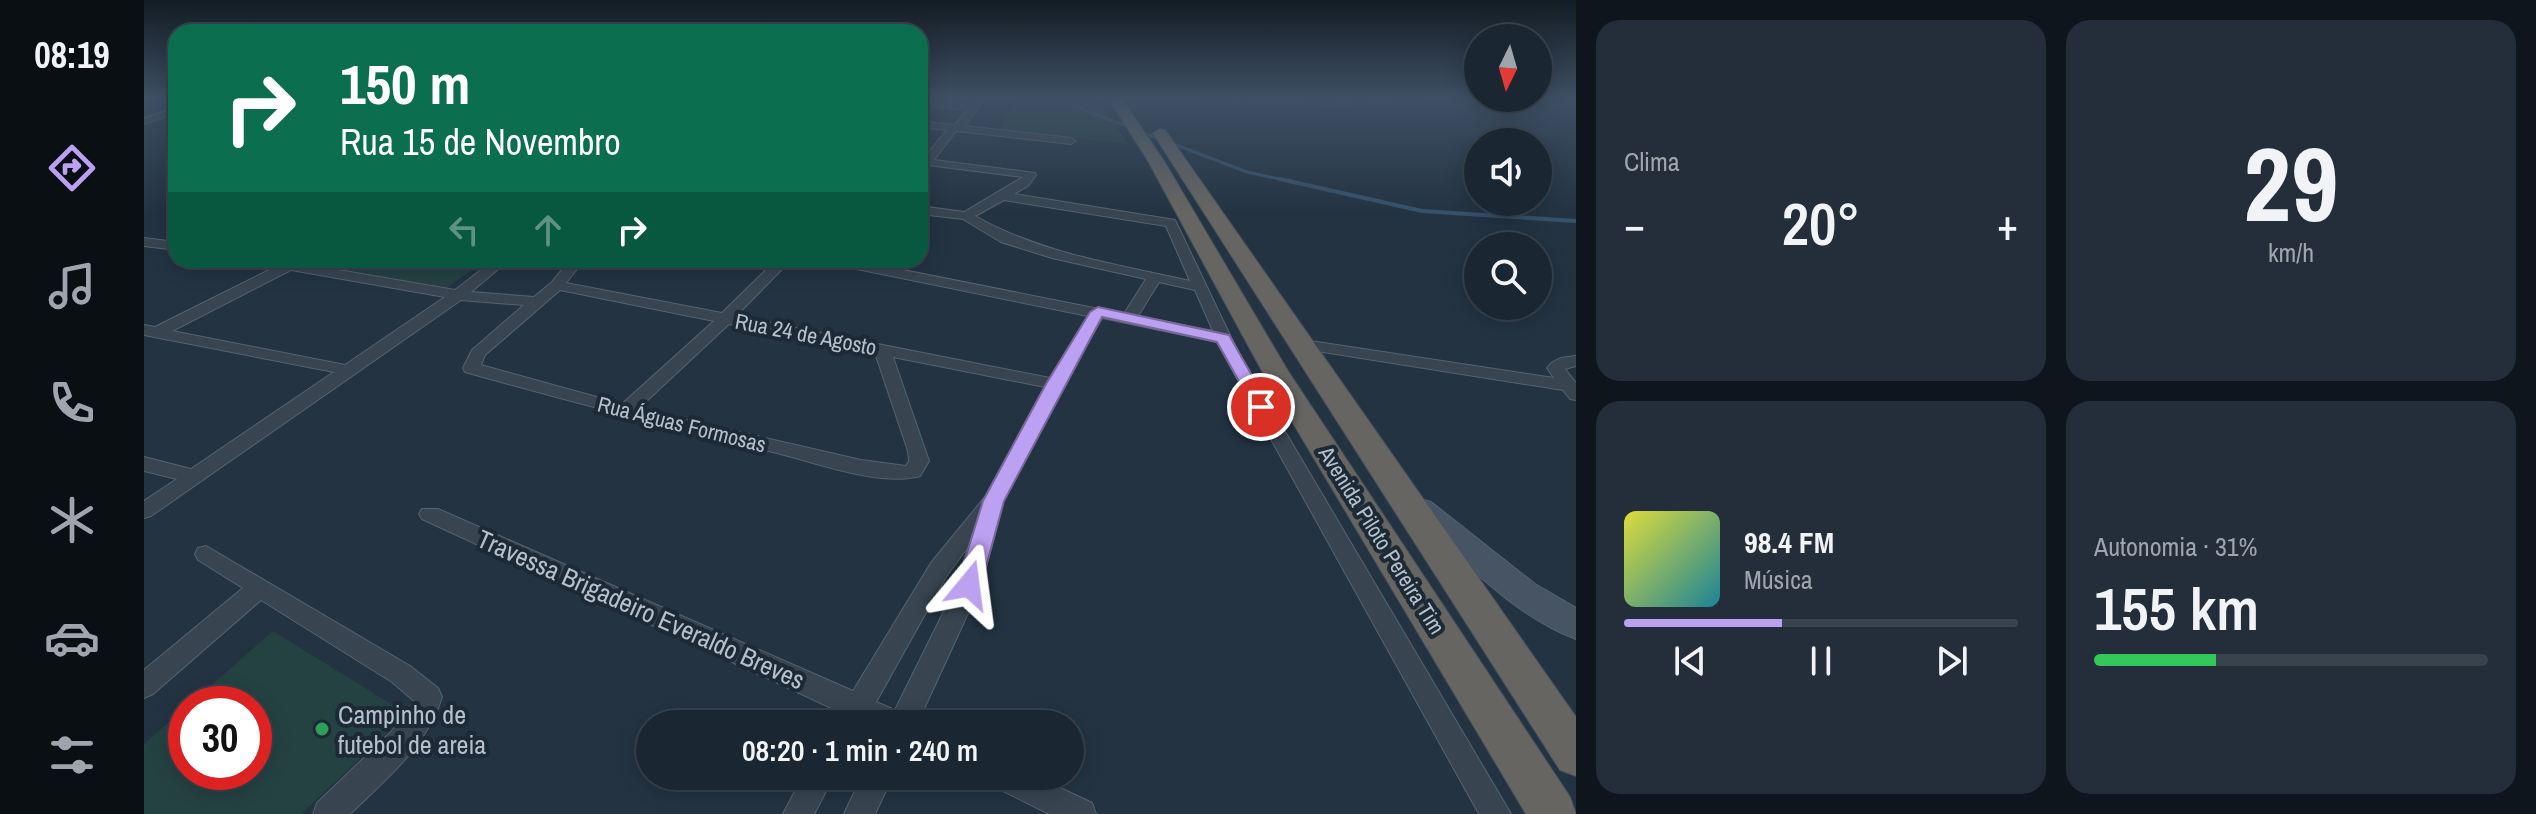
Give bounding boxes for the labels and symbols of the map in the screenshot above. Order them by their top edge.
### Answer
north arrow [1464,24,1552,112]
street label: Rua 24 de Agosto [733,306,879,362]
pin [1227,373,1295,441]
street label: Rua Águas Formosas [595,389,769,459]
street label: Avenida Piloto Pereira Tim [1311,439,1452,640]
street label: Travessa Brigadeiro Everaldo Breves [472,521,810,697]
position arrow [927,543,1011,627]
speed limit sign: 30 [168,686,272,790]
place label: Campinho de futebol de areia [338,697,486,762]
marker: Campinho de futebol de areia [313,720,331,738]

